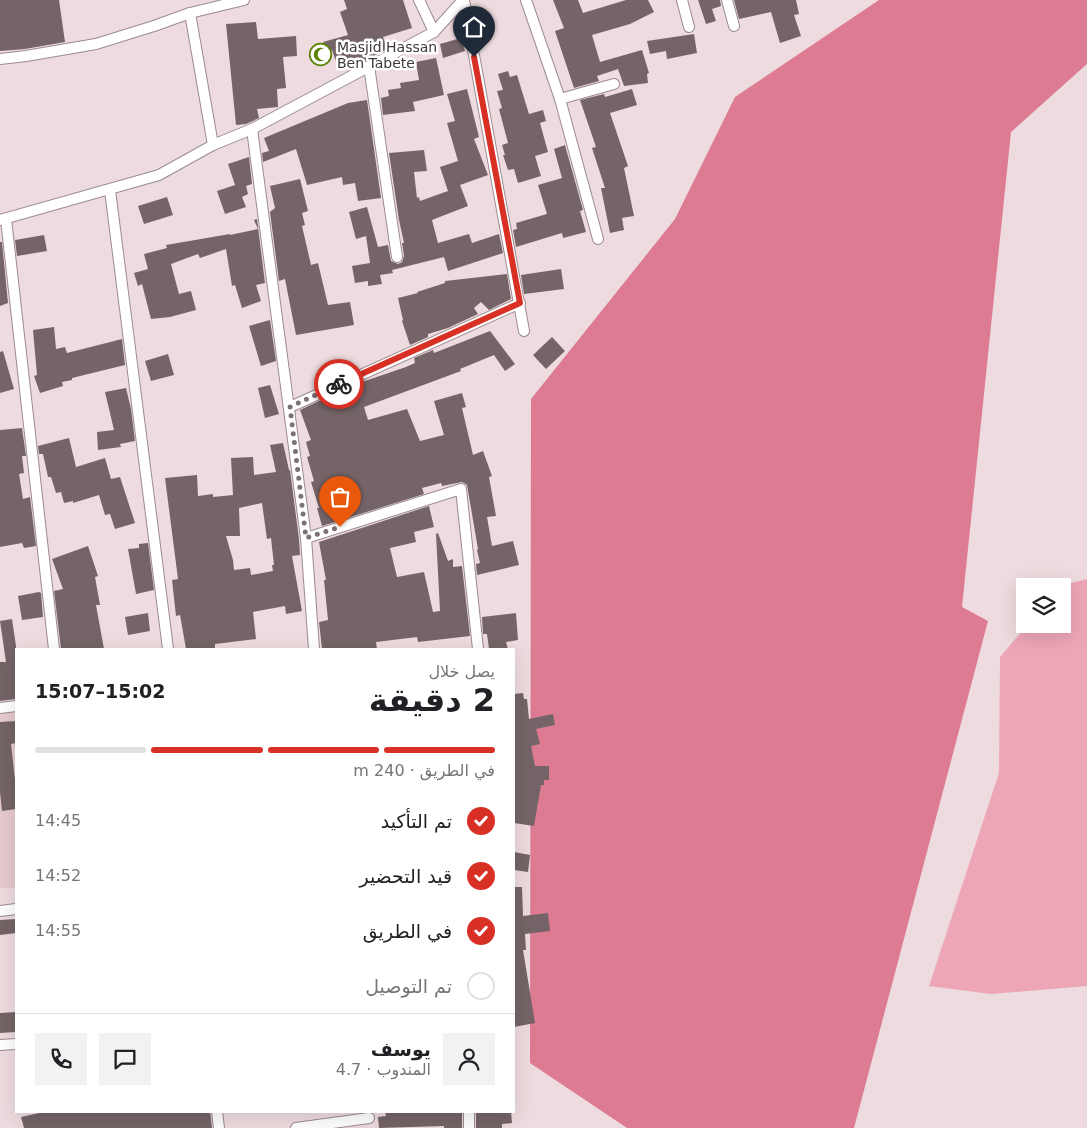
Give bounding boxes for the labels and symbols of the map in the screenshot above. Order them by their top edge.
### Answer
pin [453,6,495,57]
place label: Masjid Hassan Ben Tabete [337,39,437,71]
mosque icon: Masjid Hassan Ben Tabete [309,43,333,67]
courier [314,359,364,409]
pin [319,476,361,527]

